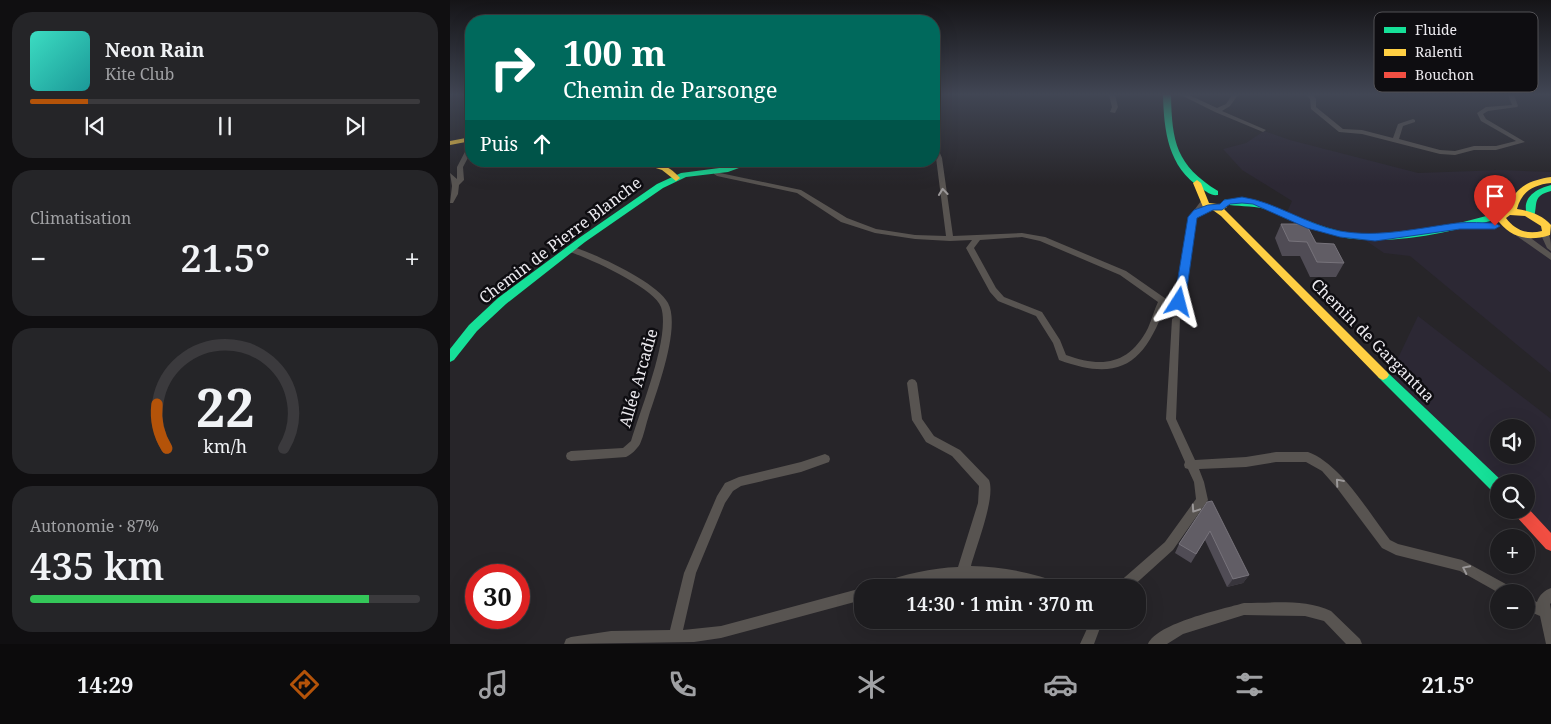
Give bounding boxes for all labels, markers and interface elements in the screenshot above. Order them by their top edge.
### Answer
legend [1374,12,1538,92]
text: Fluide [1415,20,1457,39]
text: 100 m [563,29,666,76]
icon: right [480,35,545,100]
text: Neon Rain [105,37,204,63]
text: Ralenti [1415,42,1463,61]
text: Kite Club [105,63,174,85]
text: Bouchon [1415,65,1474,84]
text: Chemin de Parsonge [563,74,777,104]
icon: previous [81,112,109,140]
icon: pause [211,112,239,140]
icon: next [341,112,369,140]
icon: ahead [528,130,556,158]
text: Puis [480,131,518,157]
street label: Chemin de Pierre Blanche [474,172,646,308]
pin [1474,175,1516,226]
icon: arrive [1481,182,1509,210]
one-way arrow [938,187,949,195]
text: Climatisation [30,207,131,229]
text: 21.5° [180,231,270,283]
text: − [30,239,46,277]
text: + [404,239,420,277]
street label: Chemin de Gargantua [1306,273,1440,407]
position arrow [1152,275,1204,327]
street label: Allée Arcadie [613,326,663,430]
text: 22 [196,371,254,442]
map controls [1490,419,1535,629]
button: sound [1490,419,1535,464]
text: km/h [203,434,247,458]
button: search [1490,474,1535,519]
one-way arrow [1336,478,1345,487]
one-way arrow [1192,504,1201,513]
text: Autonomie · 87% [30,515,159,537]
button: + [1490,529,1535,574]
text: 435 km [30,539,164,591]
speed limit sign: 30 [465,564,530,629]
one-way arrow [1463,565,1472,575]
button: − [1490,584,1535,629]
text: 14:30 · 1 min · 370 m [906,591,1094,617]
icon: directions [287,667,322,702]
icon: music [476,667,511,702]
icon: phone [665,667,700,702]
icon: climate [854,667,889,702]
icon: car [1043,667,1078,702]
icon: filters [1232,667,1267,702]
text: 14:29 [77,669,133,699]
text: 21.5° [1421,669,1474,699]

